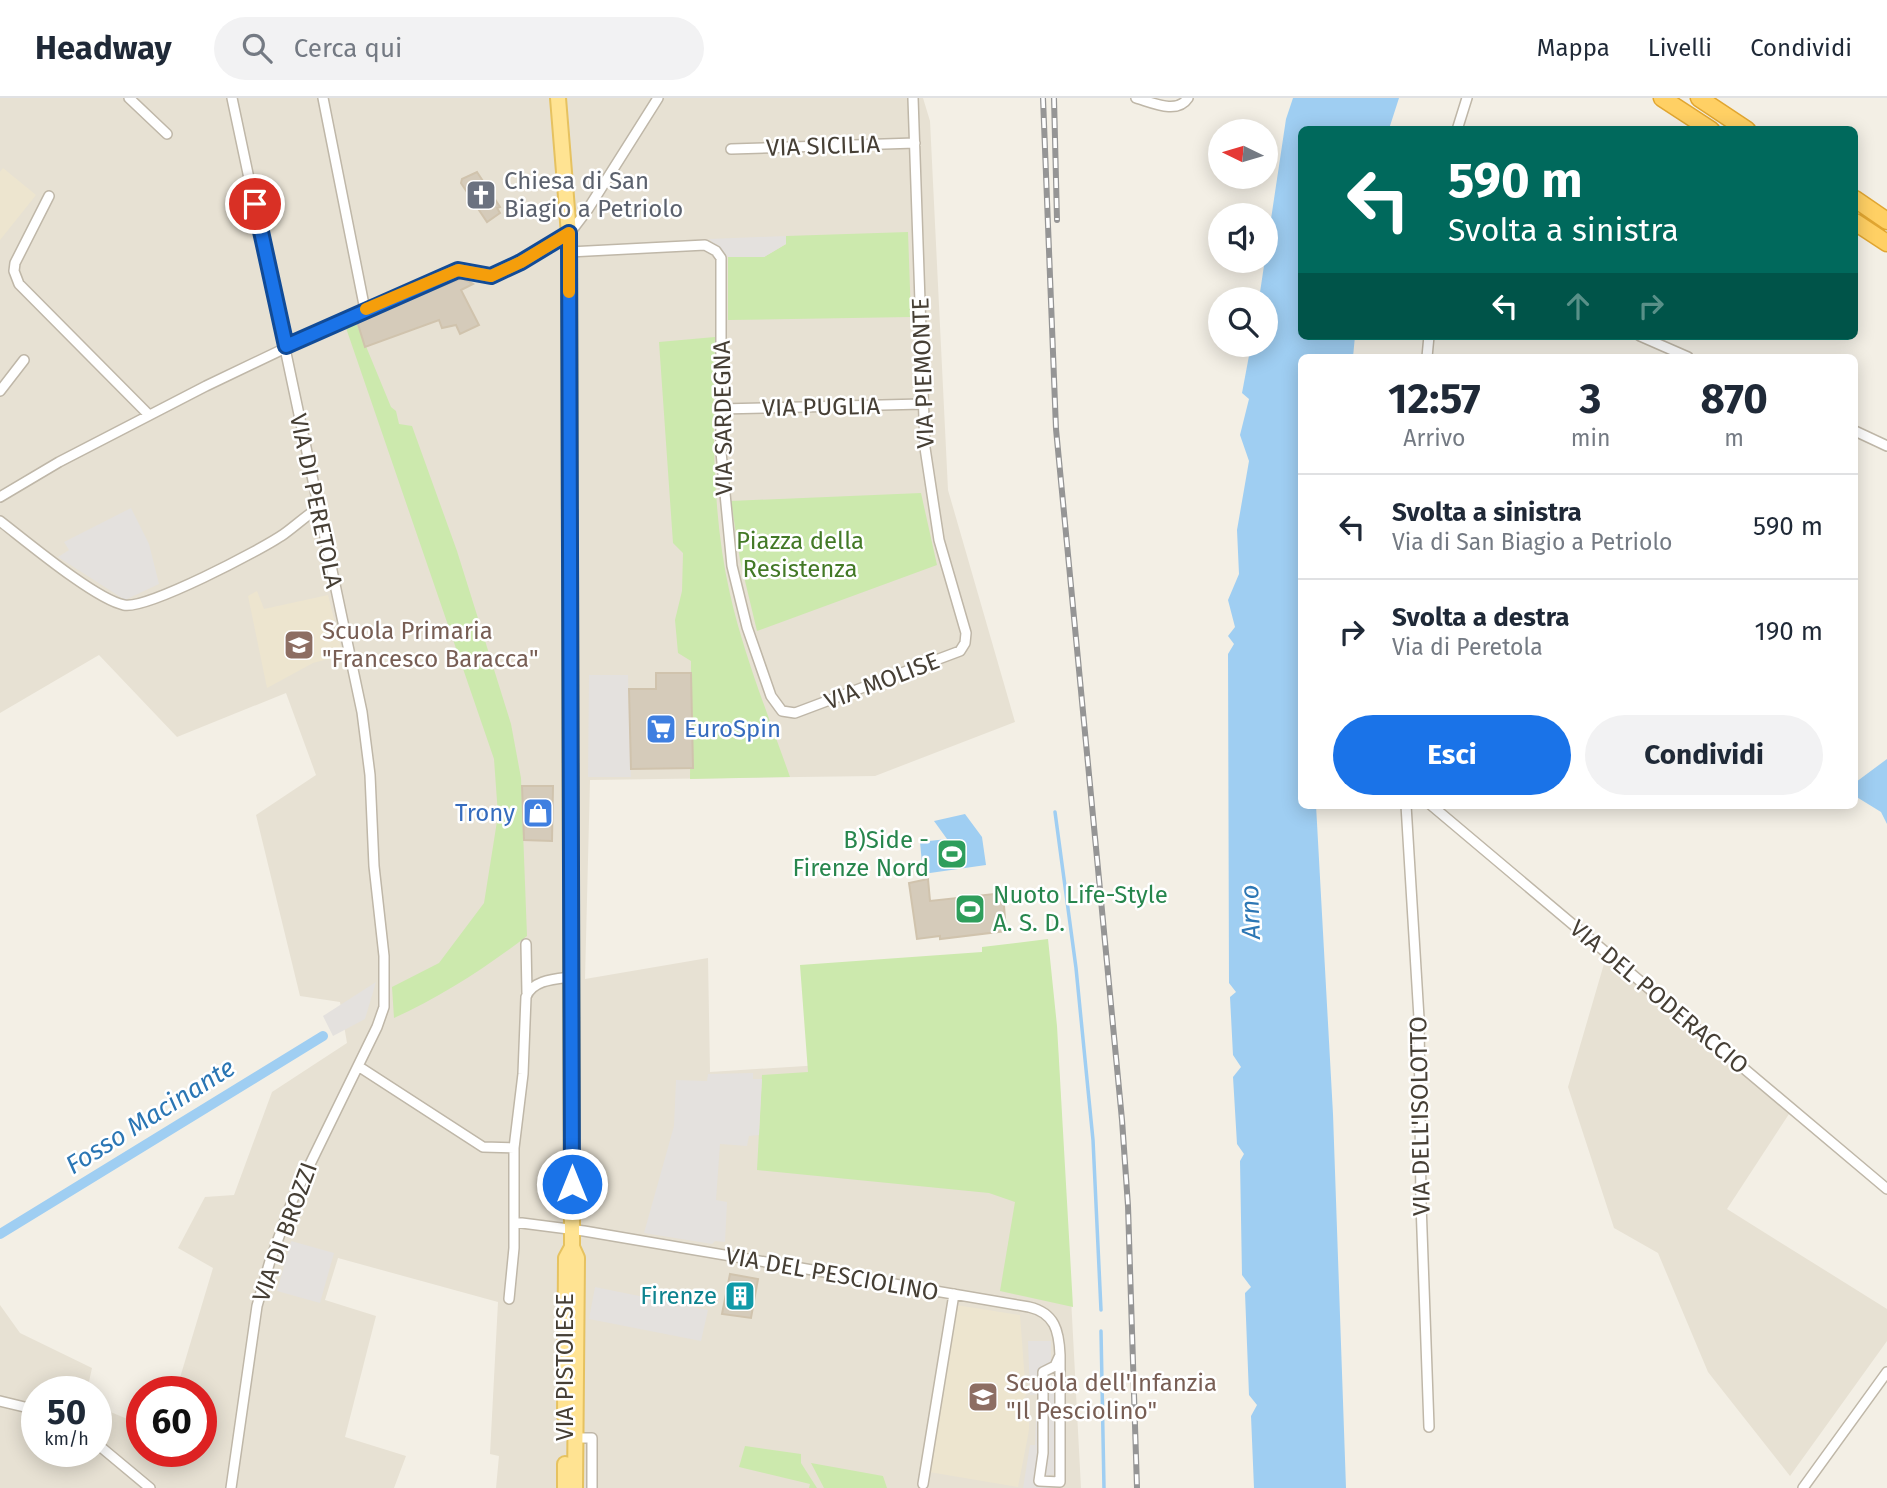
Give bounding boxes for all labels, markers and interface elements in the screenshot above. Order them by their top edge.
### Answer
search box [214,17,704,80]
text: Headway [35,28,172,68]
icon: search [238,29,276,67]
text: Cerca qui [294,33,402,64]
text: Mappa [1537,34,1610,62]
text: Livelli [1648,34,1712,62]
text: Condividi [1750,34,1852,62]
north arrow [1208,119,1278,189]
map controls [1208,119,1278,357]
street label: VIA SICILIA [766,130,881,162]
text: 590 m [1448,151,1583,210]
icon: left [1333,154,1424,245]
place label: Chiesa di San Biagio a Petriolo [504,167,683,223]
pin [225,174,285,234]
church icon: Chiesa di San Biagio a Petriolo [464,178,498,212]
icon: arrive [236,185,274,223]
button: sound [1208,203,1278,273]
text: Svolta a sinistra [1448,211,1679,249]
button: search [1208,287,1278,357]
icon: left [1486,287,1524,325]
icon: ahead [1559,287,1597,325]
icon: right [1632,287,1670,325]
street label: VIA PIEMONTE [906,297,940,449]
street label: VIA SARDEGNA [708,340,738,496]
text: 12:57 [1388,374,1481,424]
text: 3 [1580,374,1601,424]
text: 870 [1700,374,1768,424]
street label: VIA PUGLIA [762,392,881,422]
street label: VIA DI PERETOLA [284,411,348,591]
text: Arrivo [1403,424,1465,452]
text: min [1571,424,1610,452]
text: m [1724,424,1744,452]
text: Svolta a sinistra [1392,497,1582,528]
icon: left [1333,508,1371,546]
text: 590 m [1753,511,1823,542]
park label: Piazza della Resistenza [736,527,864,583]
text: Via di San Biagio a Petriolo [1392,528,1673,556]
text: Svolta a destra [1392,602,1570,633]
icon: right [1333,613,1371,651]
text: 190 m [1754,616,1823,647]
place label: Scuola Primaria "Francesco Baracca" [322,617,538,673]
school or university icon: Scuola Primaria "Francesco Baracca" [282,628,316,662]
text: Via di Peretola [1392,633,1543,661]
street label: VIA MOLISE [821,646,943,716]
supermarket icon: EuroSpin [644,712,678,746]
place label: EuroSpin [684,715,781,743]
button: Esci [1333,715,1571,795]
button: Condividi [1585,715,1823,795]
shop icon: Trony [521,796,555,830]
place label: Trony [455,799,515,827]
place label: B)Side - Firenze Nord [793,826,929,882]
sports icon: B)Side - Firenze Nord [935,837,969,871]
place label: Nuoto Life-Style A. S. D. [993,881,1168,937]
water label: Arno [1234,884,1267,941]
sports icon: Nuoto Life-Style A. S. D. [953,892,987,926]
street label: VIA DEL PODERACCIO [1564,914,1754,1080]
street label: VIA DELL'ISOLOTTO [1404,1016,1436,1216]
water label: Fosso Macinante [60,1052,241,1181]
position arrow [535,1147,609,1221]
street label: VIA DI BROZZI [247,1158,323,1306]
street label: VIA DEL PESCIOLINO [723,1241,941,1307]
building icon: Firenze [723,1279,757,1313]
place label: Firenze [640,1282,717,1310]
street label: VIA PISTOIESE [551,1293,579,1441]
place label: Scuola dell'Infanzia "Il Pesciolino" [1006,1369,1217,1425]
speed limit sign: 60 [126,1376,217,1467]
school or university icon: Scuola dell'Infanzia "Il Pesciolino" [966,1380,1000,1414]
text: 50 [47,1391,86,1433]
text: km/h [44,1428,89,1450]

